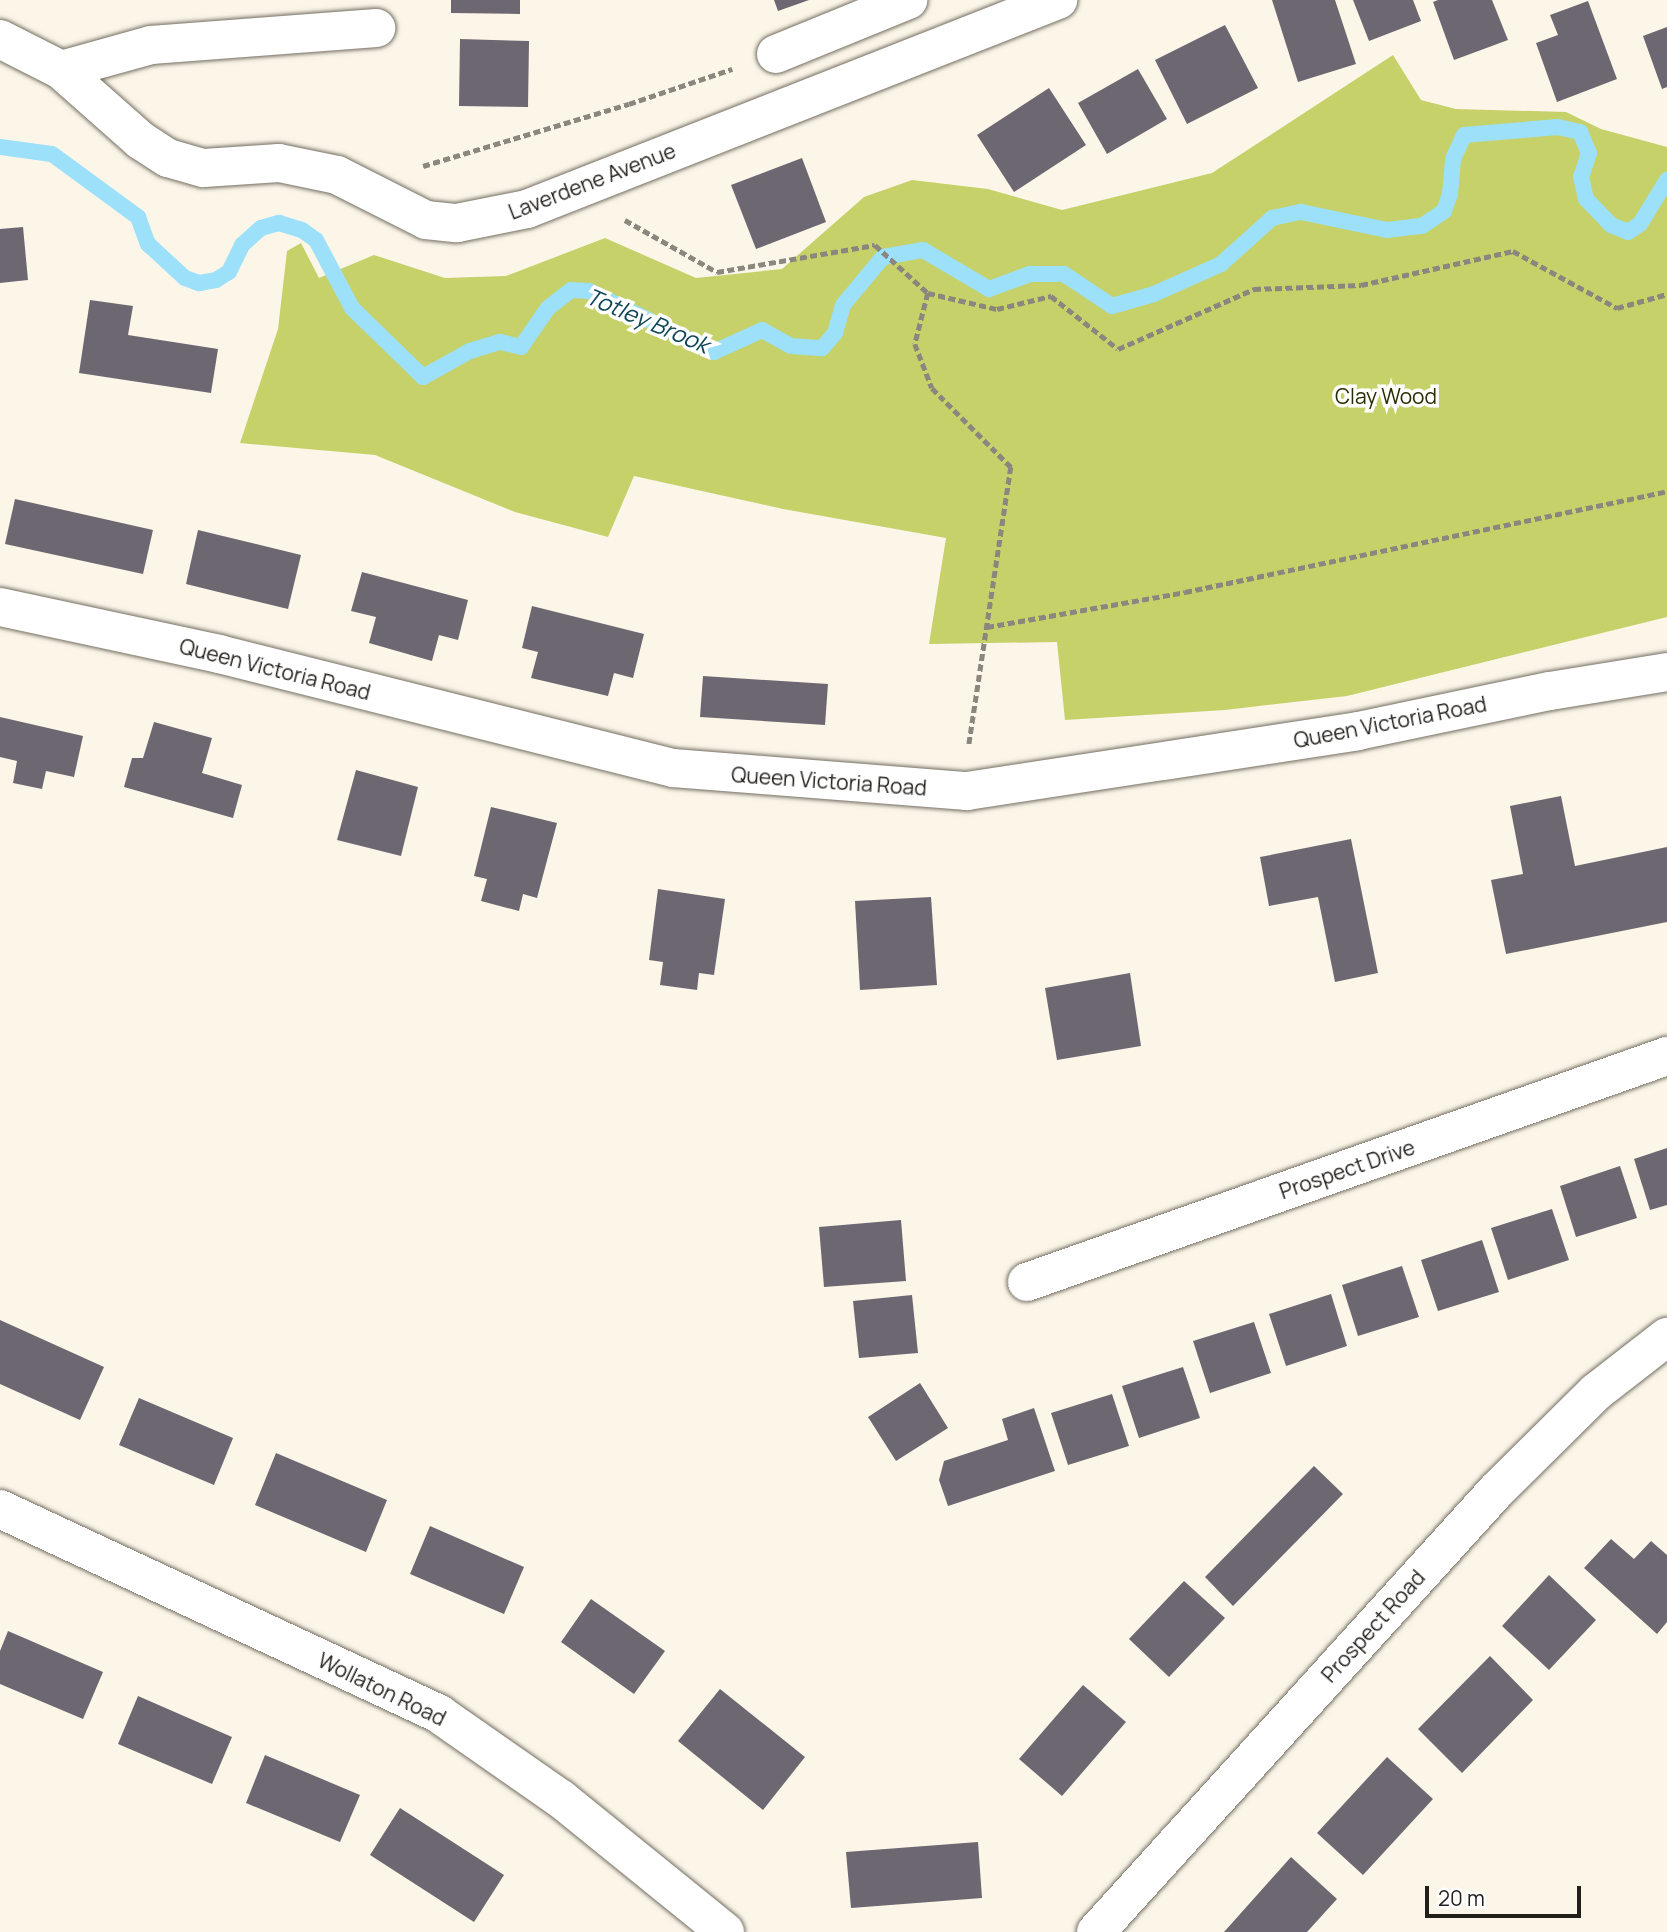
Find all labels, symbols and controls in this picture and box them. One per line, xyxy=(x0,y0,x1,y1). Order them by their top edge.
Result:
street label: Laverdene Avenue xyxy=(505,138,679,224)
water label: Totley Brook xyxy=(582,282,714,358)
park label: Clay Wood xyxy=(1335,383,1437,409)
street label: Queen Victoria Road xyxy=(177,633,373,705)
street label: Queen Victoria Road xyxy=(1291,691,1489,753)
street label: Queen Victoria Road xyxy=(730,762,928,800)
street label: Prospect Drive xyxy=(1276,1134,1418,1204)
street label: Prospect Road xyxy=(1316,1565,1430,1687)
street label: Wollaton Road xyxy=(314,1647,450,1731)
scale bar xyxy=(1429,1872,1585,1916)
text: 20 m xyxy=(1438,1884,1485,1912)

